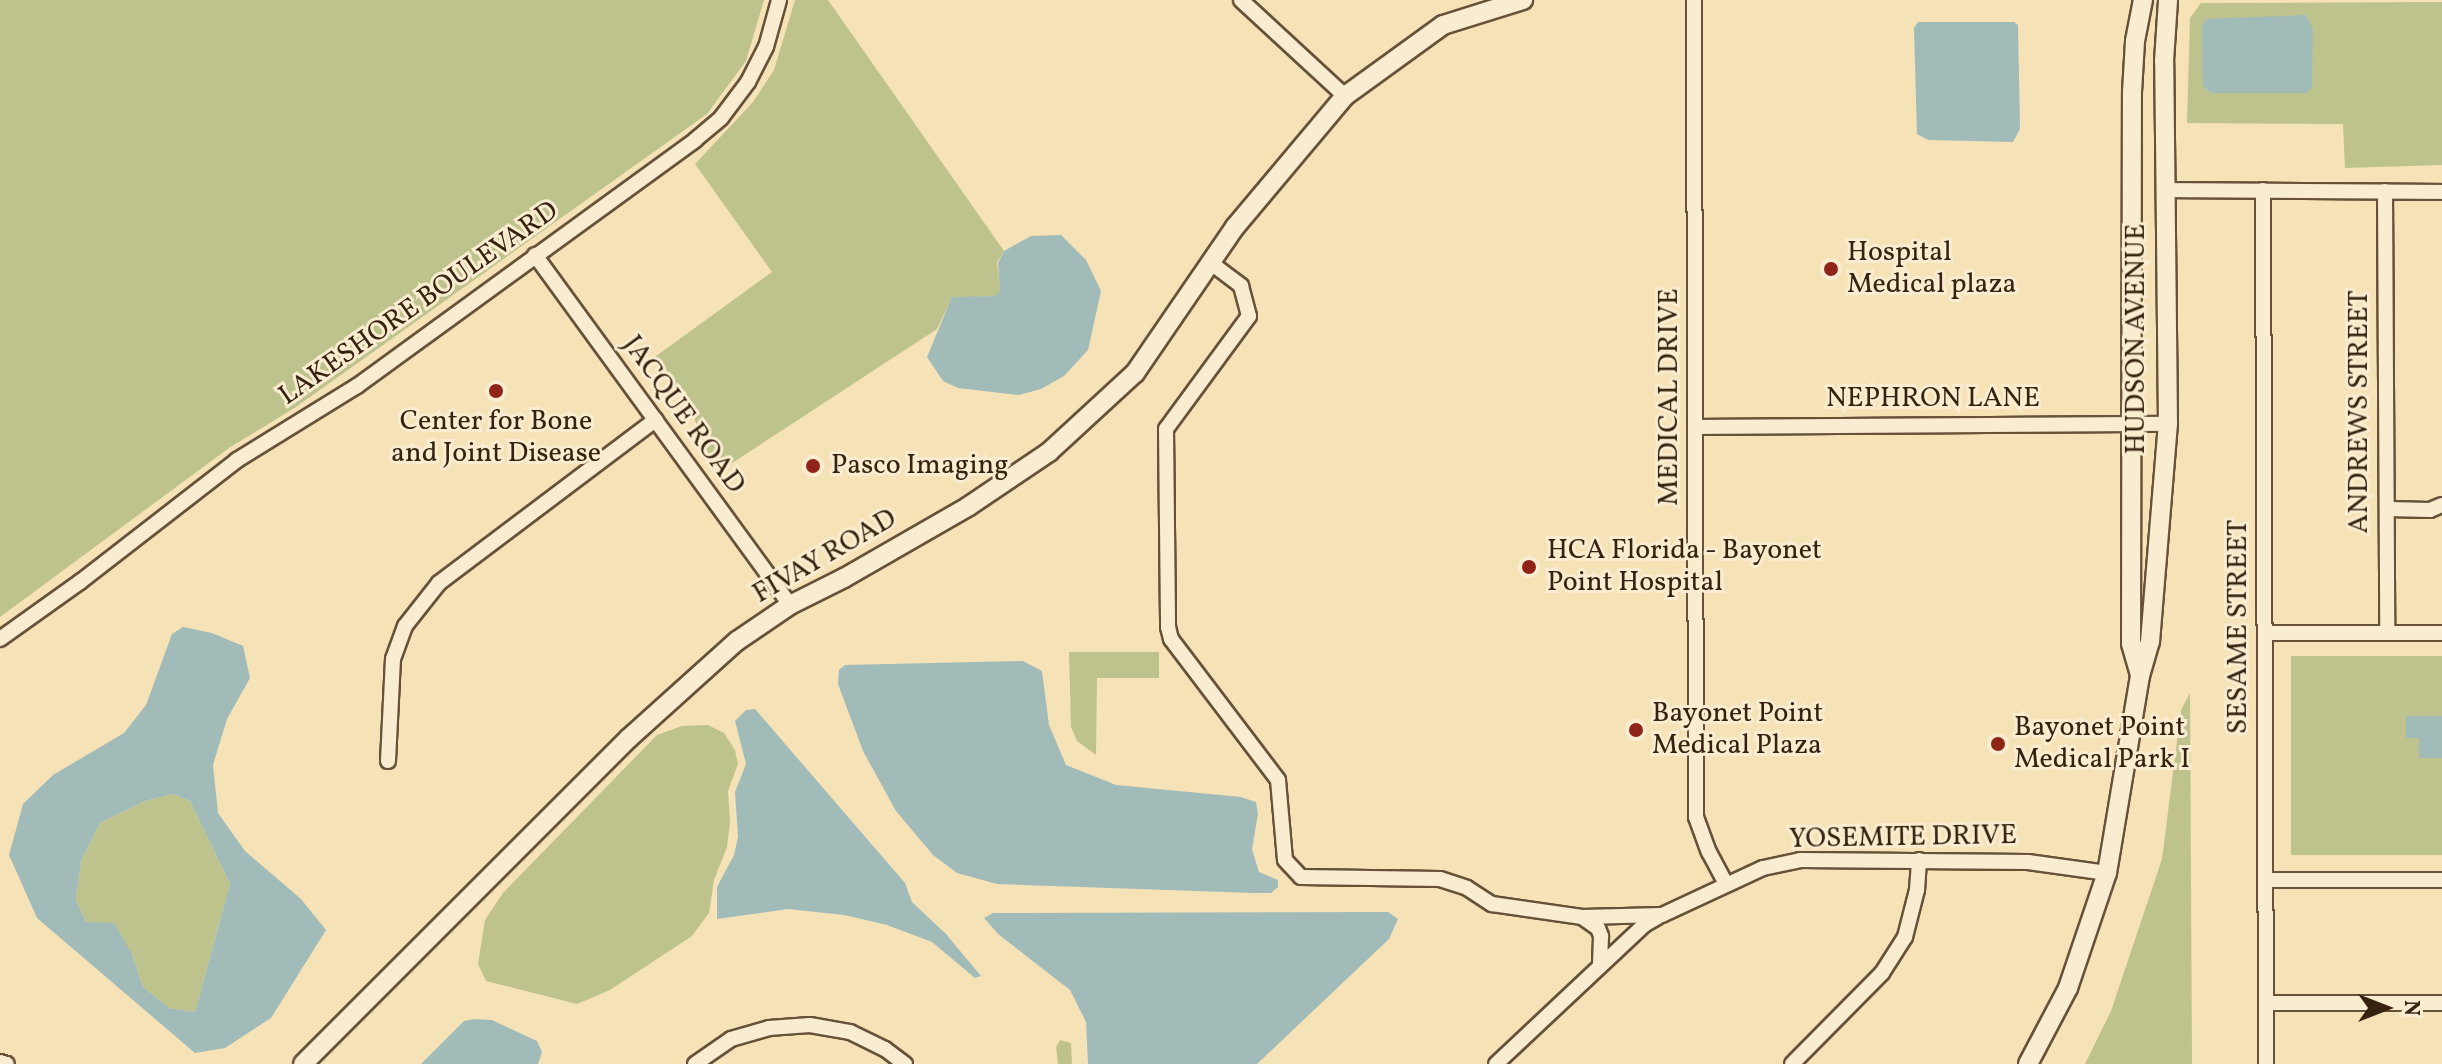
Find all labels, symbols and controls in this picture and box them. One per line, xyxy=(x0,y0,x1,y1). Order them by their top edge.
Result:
street label: LAKESHORE BOULEVARD xyxy=(273,195,565,413)
street label: HUDSON AVENUE xyxy=(2120,224,2154,454)
place label: Hospital Medical plaza xyxy=(1847,236,2016,302)
marker: Hospital Medical plaza xyxy=(1822,260,1840,278)
street label: MEDICAL DRIVE xyxy=(1653,288,1687,506)
street label: ANDREWS STREET xyxy=(2343,290,2377,534)
street label: JACQUE ROAD xyxy=(614,329,752,501)
marker: Center for Bone and Joint Disease xyxy=(485,380,507,402)
street label: NEPHRON LANE xyxy=(1826,382,2040,416)
place label: Center for Bone and Joint Disease xyxy=(391,405,601,471)
place label: Pasco Imaging xyxy=(831,449,1009,483)
marker: Pasco Imaging xyxy=(802,455,824,477)
street label: FIVAY ROAD xyxy=(747,502,903,612)
street label: SESAME STREET xyxy=(2222,520,2256,734)
place label: HCA Florida - Bayonet Point Hospital xyxy=(1547,534,1823,600)
marker: HCA Florida - Bayonet Point Hospital xyxy=(1518,556,1540,578)
place label: Bayonet Point Medical Plaza xyxy=(1652,697,1823,763)
place label: Bayonet Point Medical Park I xyxy=(2014,711,2190,777)
marker: Bayonet Point Medical Plaza xyxy=(1627,721,1645,739)
marker: Bayonet Point Medical Park I xyxy=(1989,735,2007,753)
street label: YOSEMITE DRIVE xyxy=(1789,819,2017,857)
north arrow xyxy=(2346,968,2426,1048)
text: N xyxy=(2395,1000,2426,1016)

